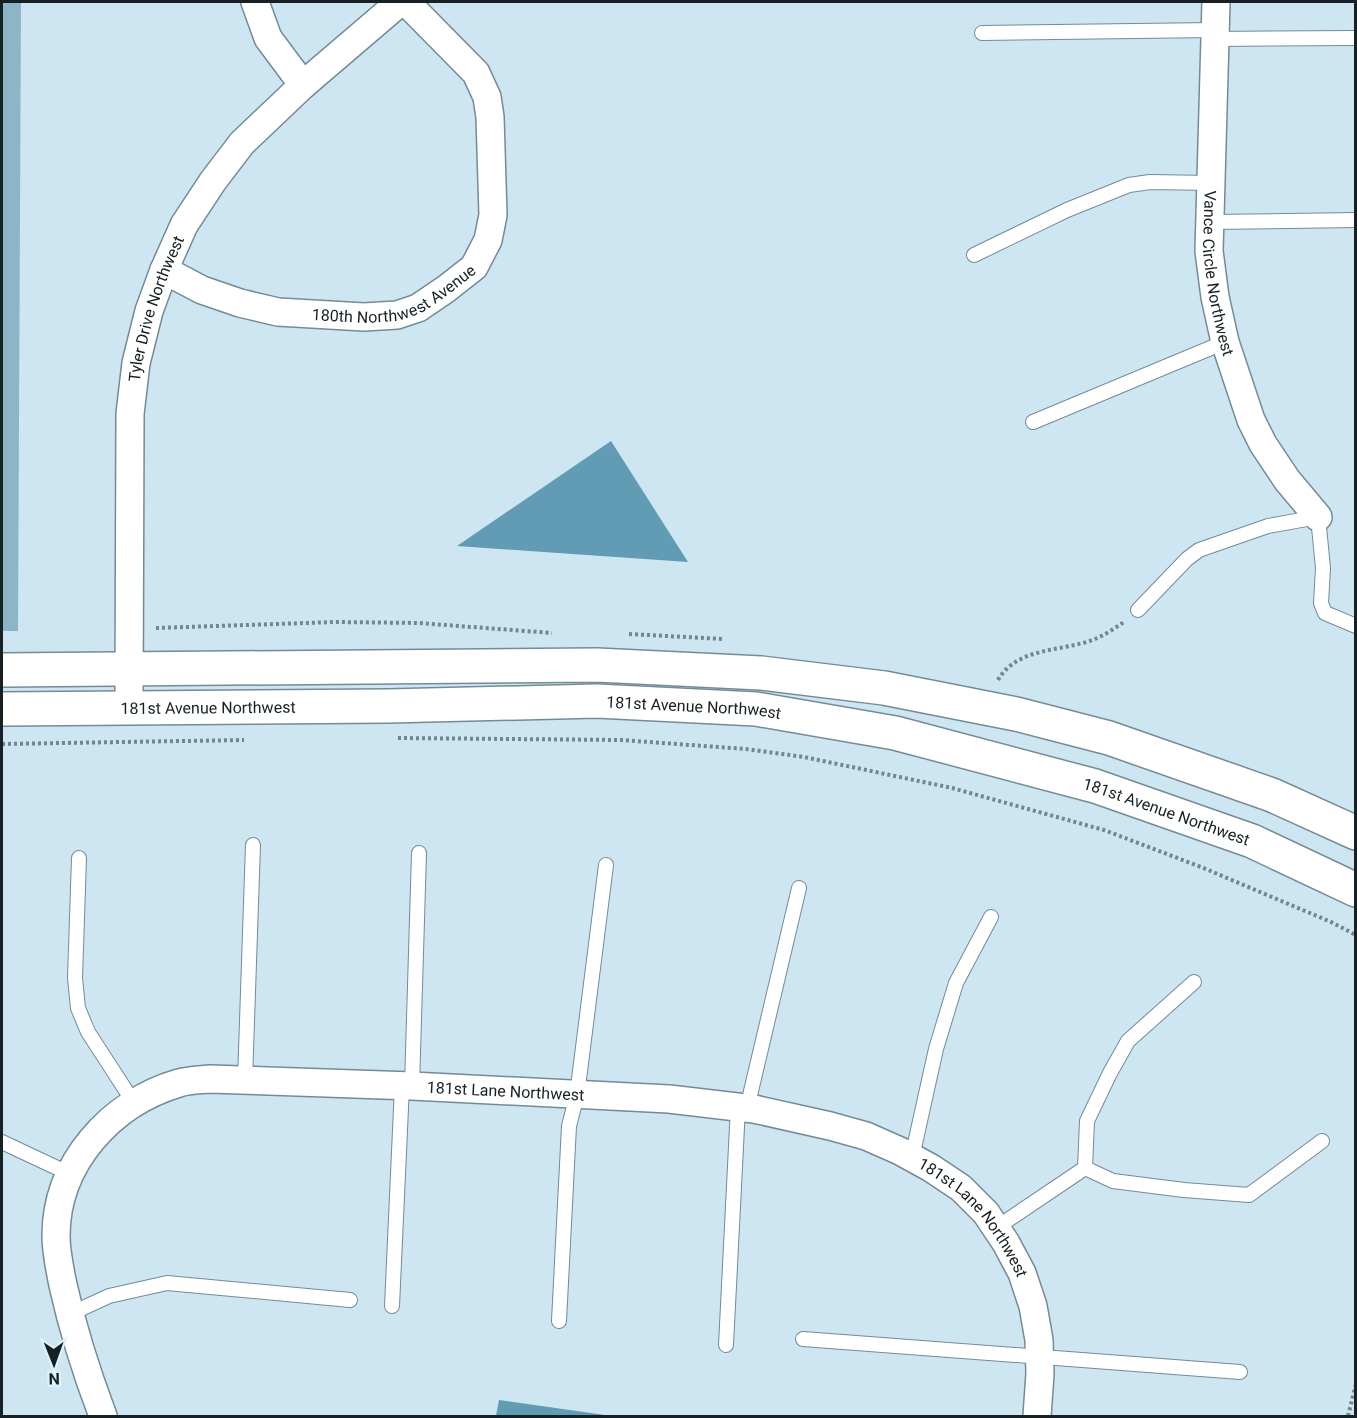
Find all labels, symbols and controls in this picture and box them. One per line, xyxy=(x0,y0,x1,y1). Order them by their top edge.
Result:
street label: Vance Circle Northwest xyxy=(1199,190,1238,358)
street label: Tyler Drive Northwest xyxy=(125,233,188,383)
street label: 180th Northwest Avenue xyxy=(311,261,479,327)
street label: 181st Avenue Northwest xyxy=(606,692,782,723)
street label: 181st Avenue Northwest xyxy=(120,698,296,718)
street label: 181st Avenue Northwest xyxy=(1081,774,1252,849)
street label: 181st Lane Northwest xyxy=(426,1078,585,1105)
street label: 181st Lane Northwest xyxy=(915,1154,1032,1279)
north arrow xyxy=(24,1334,84,1394)
text: N xyxy=(48,1369,60,1388)

